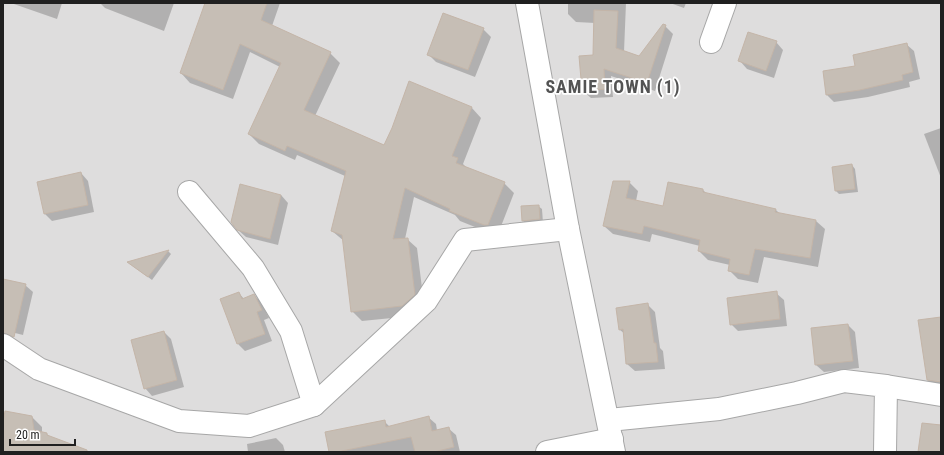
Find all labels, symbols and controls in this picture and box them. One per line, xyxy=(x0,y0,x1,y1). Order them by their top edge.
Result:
district label: SAMIE TOWN (1) xyxy=(545,76,681,98)
scale bar xyxy=(10,421,75,447)
text: 20 m xyxy=(16,428,40,442)

